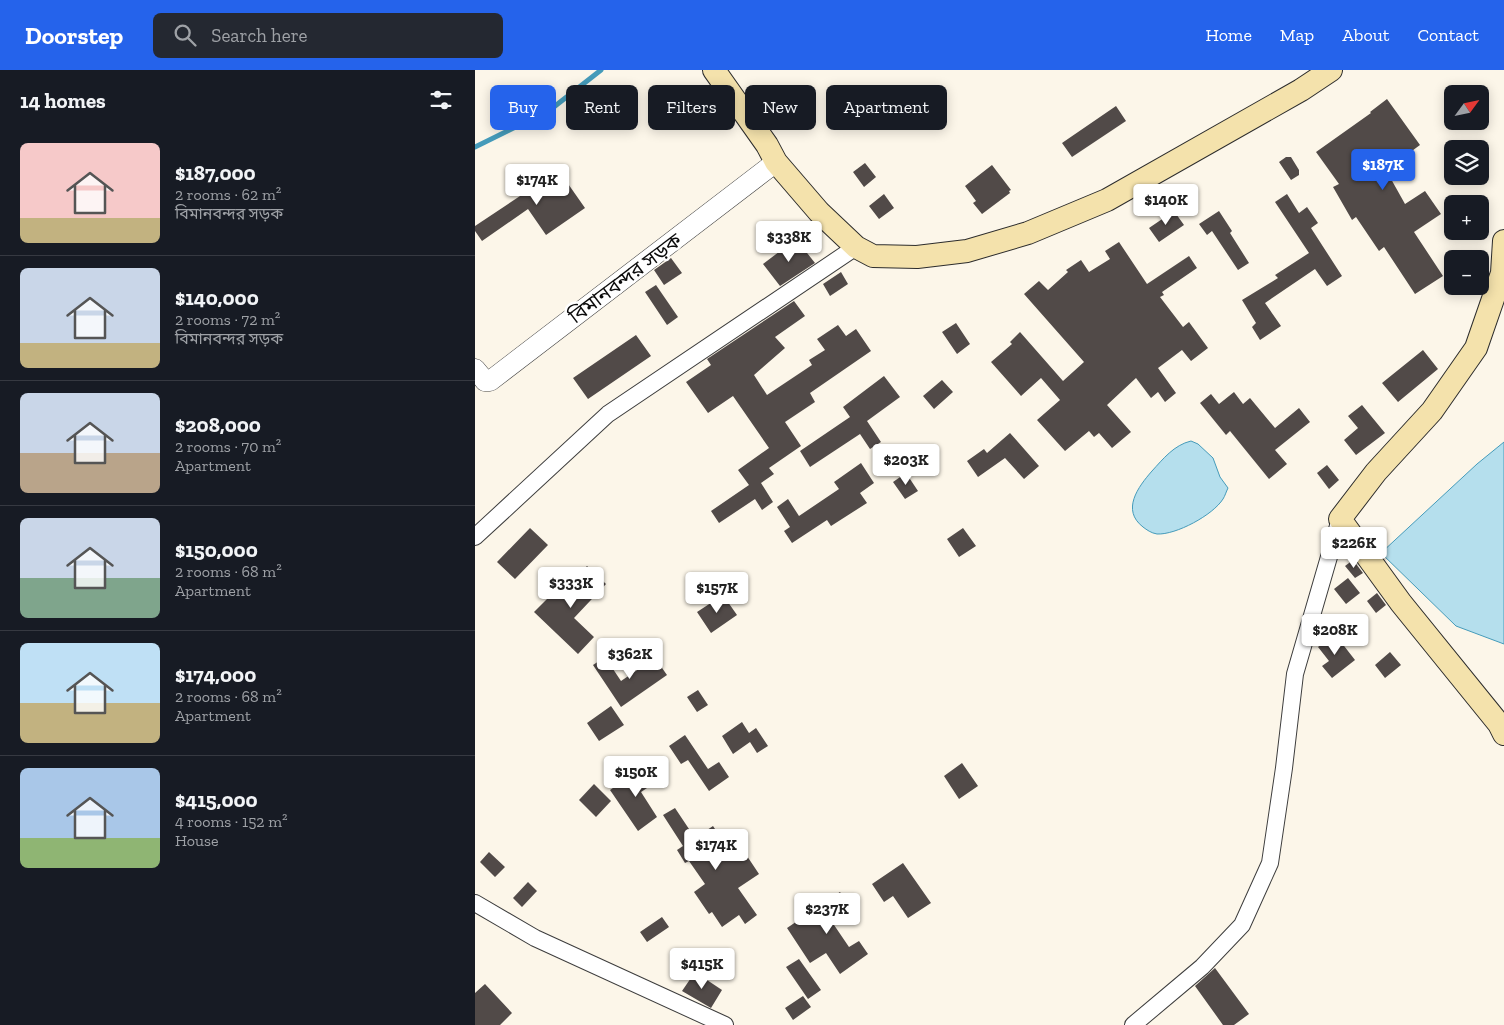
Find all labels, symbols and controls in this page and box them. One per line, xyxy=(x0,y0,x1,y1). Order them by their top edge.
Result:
search box xyxy=(153,13,503,58)
text: Doorstep xyxy=(25,21,123,50)
icon: search xyxy=(171,21,199,49)
text: Search here xyxy=(211,24,308,47)
text: Home xyxy=(1205,24,1252,46)
text: Map xyxy=(1280,24,1314,46)
text: About xyxy=(1342,24,1389,46)
text: Contact xyxy=(1417,24,1479,46)
chip: Buy xyxy=(490,85,556,130)
chip: Rent xyxy=(566,85,638,130)
chip: Filters xyxy=(648,85,735,130)
chip: New xyxy=(745,85,816,130)
chip: Apartment xyxy=(826,85,947,130)
north arrow xyxy=(1444,85,1489,130)
map controls xyxy=(1444,85,1489,295)
icon: filters xyxy=(427,86,455,114)
text: 14 homes xyxy=(20,88,106,113)
button: layers xyxy=(1444,140,1489,185)
pin: $187K xyxy=(1348,148,1418,191)
text: $187K xyxy=(1362,155,1404,174)
text: $187,000 xyxy=(175,160,256,185)
icon: home xyxy=(60,163,120,223)
pin: $174K xyxy=(502,164,572,206)
text: $174K xyxy=(516,170,558,189)
pin: $140K xyxy=(1131,184,1201,226)
text: 2 rooms · 62 m² xyxy=(175,185,281,204)
text: $140K xyxy=(1144,190,1188,209)
button: + xyxy=(1444,195,1489,240)
text: বিমানবন্দর সড়ক xyxy=(175,204,283,223)
pin: $338K xyxy=(754,220,824,263)
street label: বিমানবন্দর সড়ক xyxy=(563,227,687,329)
text: $338K xyxy=(767,227,811,246)
button: − xyxy=(1444,250,1489,295)
text: $140,000 xyxy=(175,285,259,310)
icon: home xyxy=(60,288,120,348)
text: 2 rooms · 72 m² xyxy=(175,310,280,329)
text: বিমানবন্দর সড়ক xyxy=(175,329,283,348)
text: $208,000 xyxy=(175,412,261,437)
icon: home xyxy=(60,413,120,473)
text: 2 rooms · 70 m² xyxy=(175,437,281,456)
pin: $203K xyxy=(871,444,941,486)
text: $203K xyxy=(884,450,928,469)
text: Apartment xyxy=(175,456,251,475)
pin: $226K xyxy=(1319,526,1389,569)
text: $226K xyxy=(1332,533,1376,552)
text: $150,000 xyxy=(175,537,258,562)
icon: home xyxy=(60,538,120,598)
text: 2 rooms · 68 m² xyxy=(175,562,282,581)
pin: $333K xyxy=(536,566,606,609)
pin: $157K xyxy=(682,572,752,614)
text: $333K xyxy=(549,573,593,592)
text: $157K xyxy=(696,578,738,597)
text: Apartment xyxy=(175,581,251,600)
pin: $208K xyxy=(1300,614,1370,656)
text: $208K xyxy=(1312,620,1358,639)
pin: $362K xyxy=(595,638,665,680)
text: $362K xyxy=(608,644,652,663)
text: $174,000 xyxy=(175,662,256,687)
icon: home xyxy=(60,663,120,723)
text: 2 rooms · 68 m² xyxy=(175,687,282,706)
text: Apartment xyxy=(175,706,251,725)
pin: $150K xyxy=(601,756,671,798)
text: $150K xyxy=(615,762,657,781)
text: $415,000 xyxy=(175,787,258,812)
icon: home xyxy=(60,788,120,848)
text: 4 rooms · 152 m² xyxy=(175,812,288,831)
pin: $174K xyxy=(681,828,751,871)
text: House xyxy=(175,831,218,850)
text: $174K xyxy=(695,835,737,854)
pin: $237K xyxy=(792,892,862,935)
text: $237K xyxy=(805,899,849,918)
pin: $415K xyxy=(667,948,737,990)
text: $415K xyxy=(681,954,723,973)

